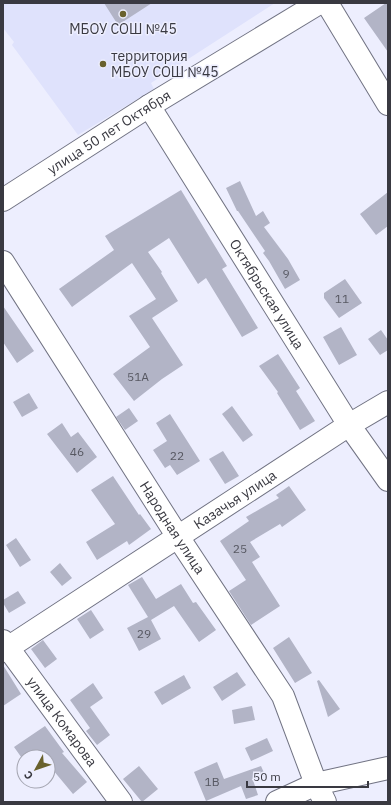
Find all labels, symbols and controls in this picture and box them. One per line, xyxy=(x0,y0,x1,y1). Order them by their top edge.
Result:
marker: МБОУ СОШ №45 xyxy=(118,9,128,19)
place label: МБОУ СОШ №45 xyxy=(69,20,177,38)
place label: территория МБОУ СОШ №45 xyxy=(111,47,219,81)
marker: территория МБОУ СОШ №45 xyxy=(98,59,108,69)
street label: улица 50 лет Октября xyxy=(44,86,174,178)
street label: Октябрьская улица xyxy=(226,236,308,353)
house number: 9 xyxy=(282,266,290,281)
house number: 11 xyxy=(335,291,349,306)
house number: 51А xyxy=(127,369,149,384)
house number: 46 xyxy=(70,444,84,459)
house number: 22 xyxy=(170,448,184,463)
street label: Казачья улица xyxy=(190,466,280,533)
street label: Народная улица xyxy=(136,478,209,578)
house number: 25 xyxy=(233,541,247,556)
house number: 29 xyxy=(137,626,151,641)
street label: улица Комарова xyxy=(23,673,101,771)
north arrow xyxy=(16,749,56,789)
scale bar xyxy=(247,763,368,789)
text: С xyxy=(21,768,36,783)
text: 50 m xyxy=(253,769,281,784)
house number: 1В xyxy=(204,774,220,789)

